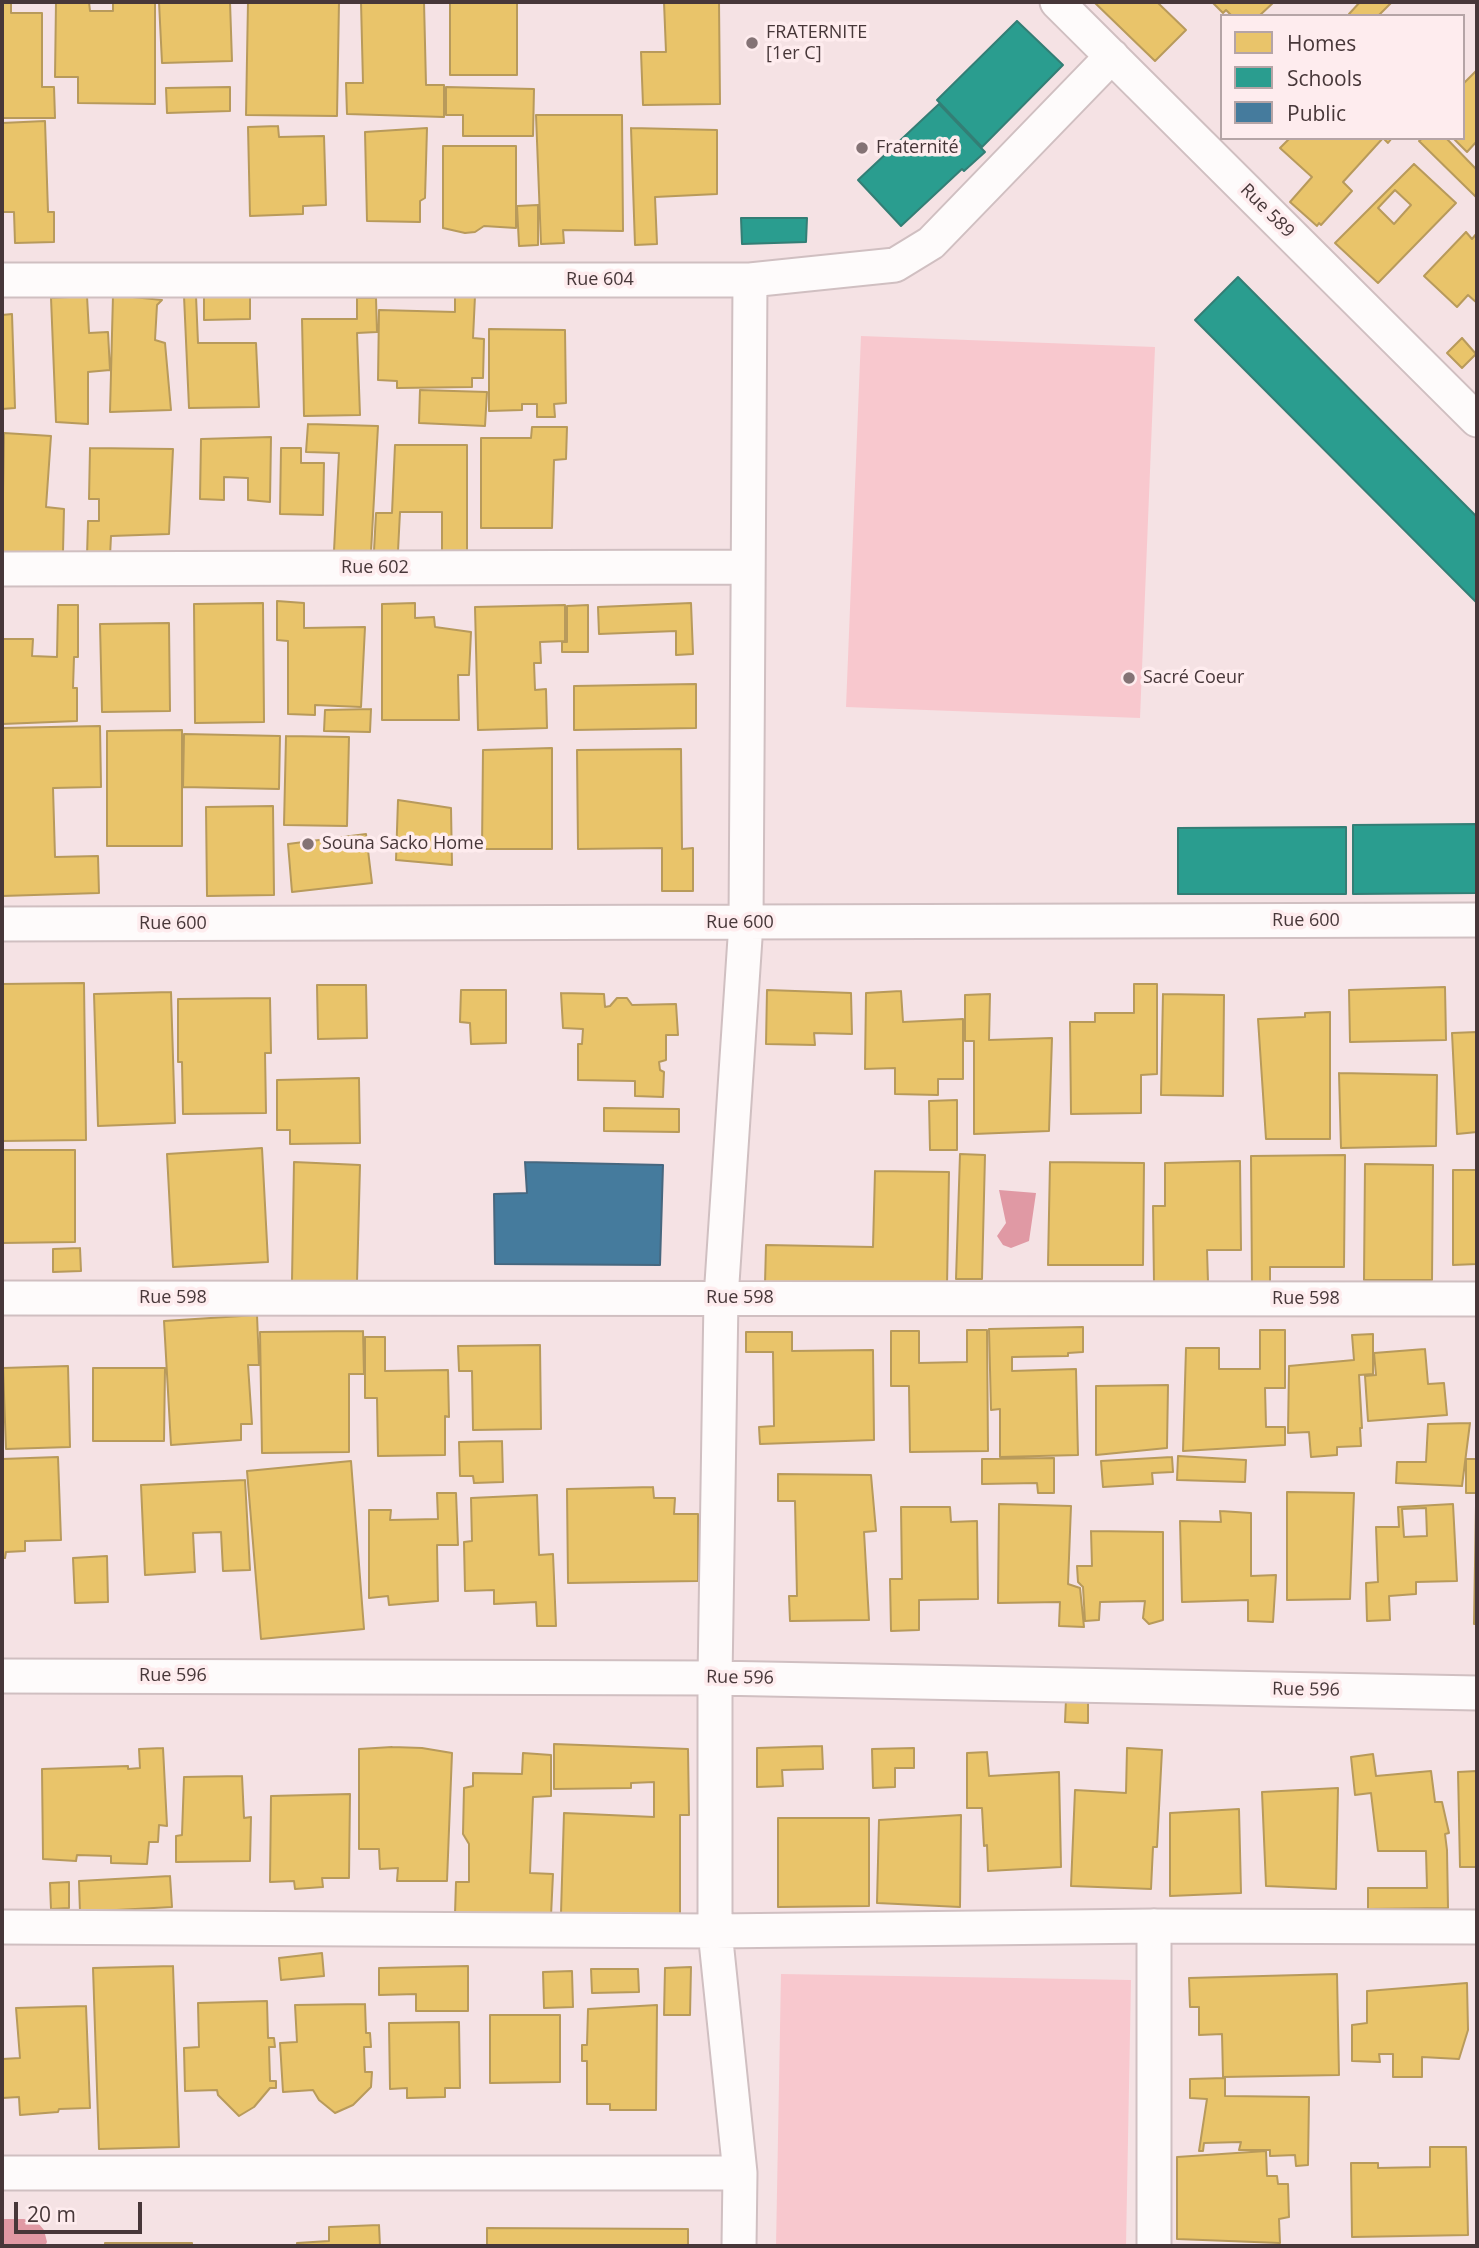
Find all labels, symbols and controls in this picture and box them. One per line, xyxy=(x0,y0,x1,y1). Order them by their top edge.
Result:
legend xyxy=(1220,14,1465,140)
place label: FRATERNITE [1er C] xyxy=(766,22,867,64)
text: Homes xyxy=(1287,29,1356,57)
marker: FRATERNITE [1er C] xyxy=(744,35,760,51)
text: Schools xyxy=(1287,64,1362,92)
text: Public xyxy=(1287,99,1346,127)
place label: Fraternité xyxy=(876,137,959,159)
marker: Fraternité xyxy=(854,140,870,156)
street label: Rue 589 xyxy=(1235,179,1299,243)
street label: Rue 604 xyxy=(566,269,634,291)
street label: Rue 602 xyxy=(341,557,409,579)
place label: Sacré Coeur xyxy=(1143,667,1244,689)
marker: Sacré Coeur xyxy=(1121,670,1137,686)
place label: Souna Sacko Home xyxy=(322,833,484,855)
marker: Souna Sacko Home xyxy=(300,836,316,852)
street label: Rue 600 xyxy=(1272,910,1340,932)
street label: Rue 600 xyxy=(706,912,774,934)
street label: Rue 600 xyxy=(139,913,207,935)
street label: Rue 598 xyxy=(139,1287,207,1309)
street label: Rue 598 xyxy=(706,1287,774,1309)
street label: Rue 598 xyxy=(1272,1288,1340,1310)
street label: Rue 596 xyxy=(139,1665,207,1687)
street label: Rue 596 xyxy=(706,1667,774,1689)
street label: Rue 596 xyxy=(1272,1679,1340,1701)
scale bar xyxy=(18,2188,145,2232)
text: 20 m xyxy=(27,2200,76,2228)

